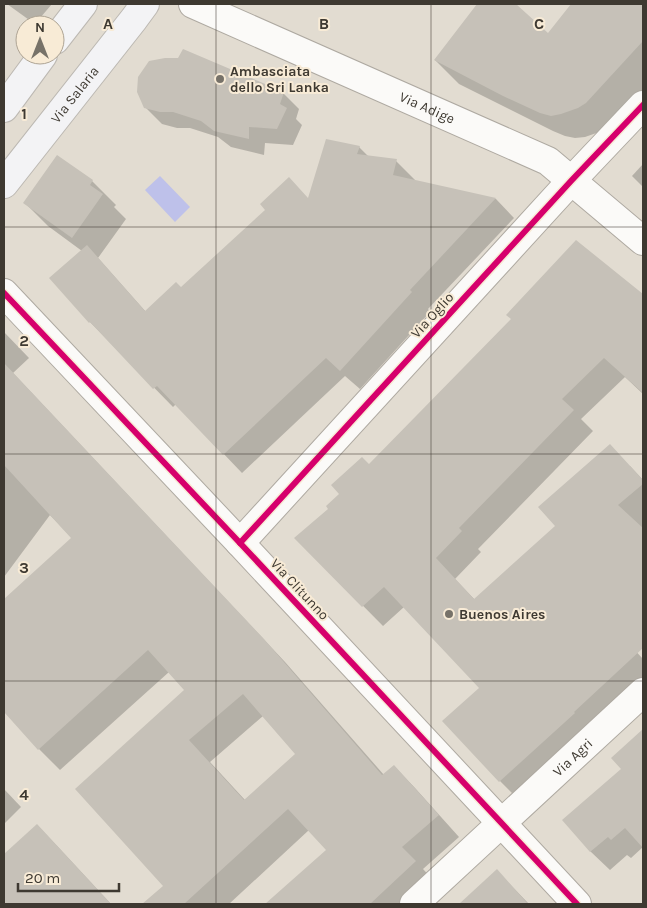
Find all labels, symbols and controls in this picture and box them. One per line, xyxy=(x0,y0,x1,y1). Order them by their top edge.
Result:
text: A xyxy=(103,14,113,33)
text: B xyxy=(319,14,329,33)
text: C xyxy=(534,14,544,33)
north arrow xyxy=(15,15,65,65)
text: N xyxy=(35,19,45,36)
street label: Via Salaria xyxy=(47,63,103,127)
place label: Ambasciata dello Sri Lanka xyxy=(230,63,329,96)
marker: Ambasciata dello Sri Lanka xyxy=(214,73,226,85)
street label: Via Adige xyxy=(397,88,457,128)
text: 1 xyxy=(21,104,27,123)
street label: Via Oglio xyxy=(407,289,457,342)
text: 2 xyxy=(19,331,29,350)
street label: Via Clitunno xyxy=(267,555,332,624)
text: 3 xyxy=(19,558,29,577)
place label: Buenos Aires xyxy=(459,606,546,623)
marker: Buenos Aires xyxy=(443,608,455,620)
street label: Via Agri xyxy=(549,735,596,780)
text: 4 xyxy=(19,785,29,804)
scale bar xyxy=(18,860,119,892)
text: 20 m xyxy=(25,869,60,887)

